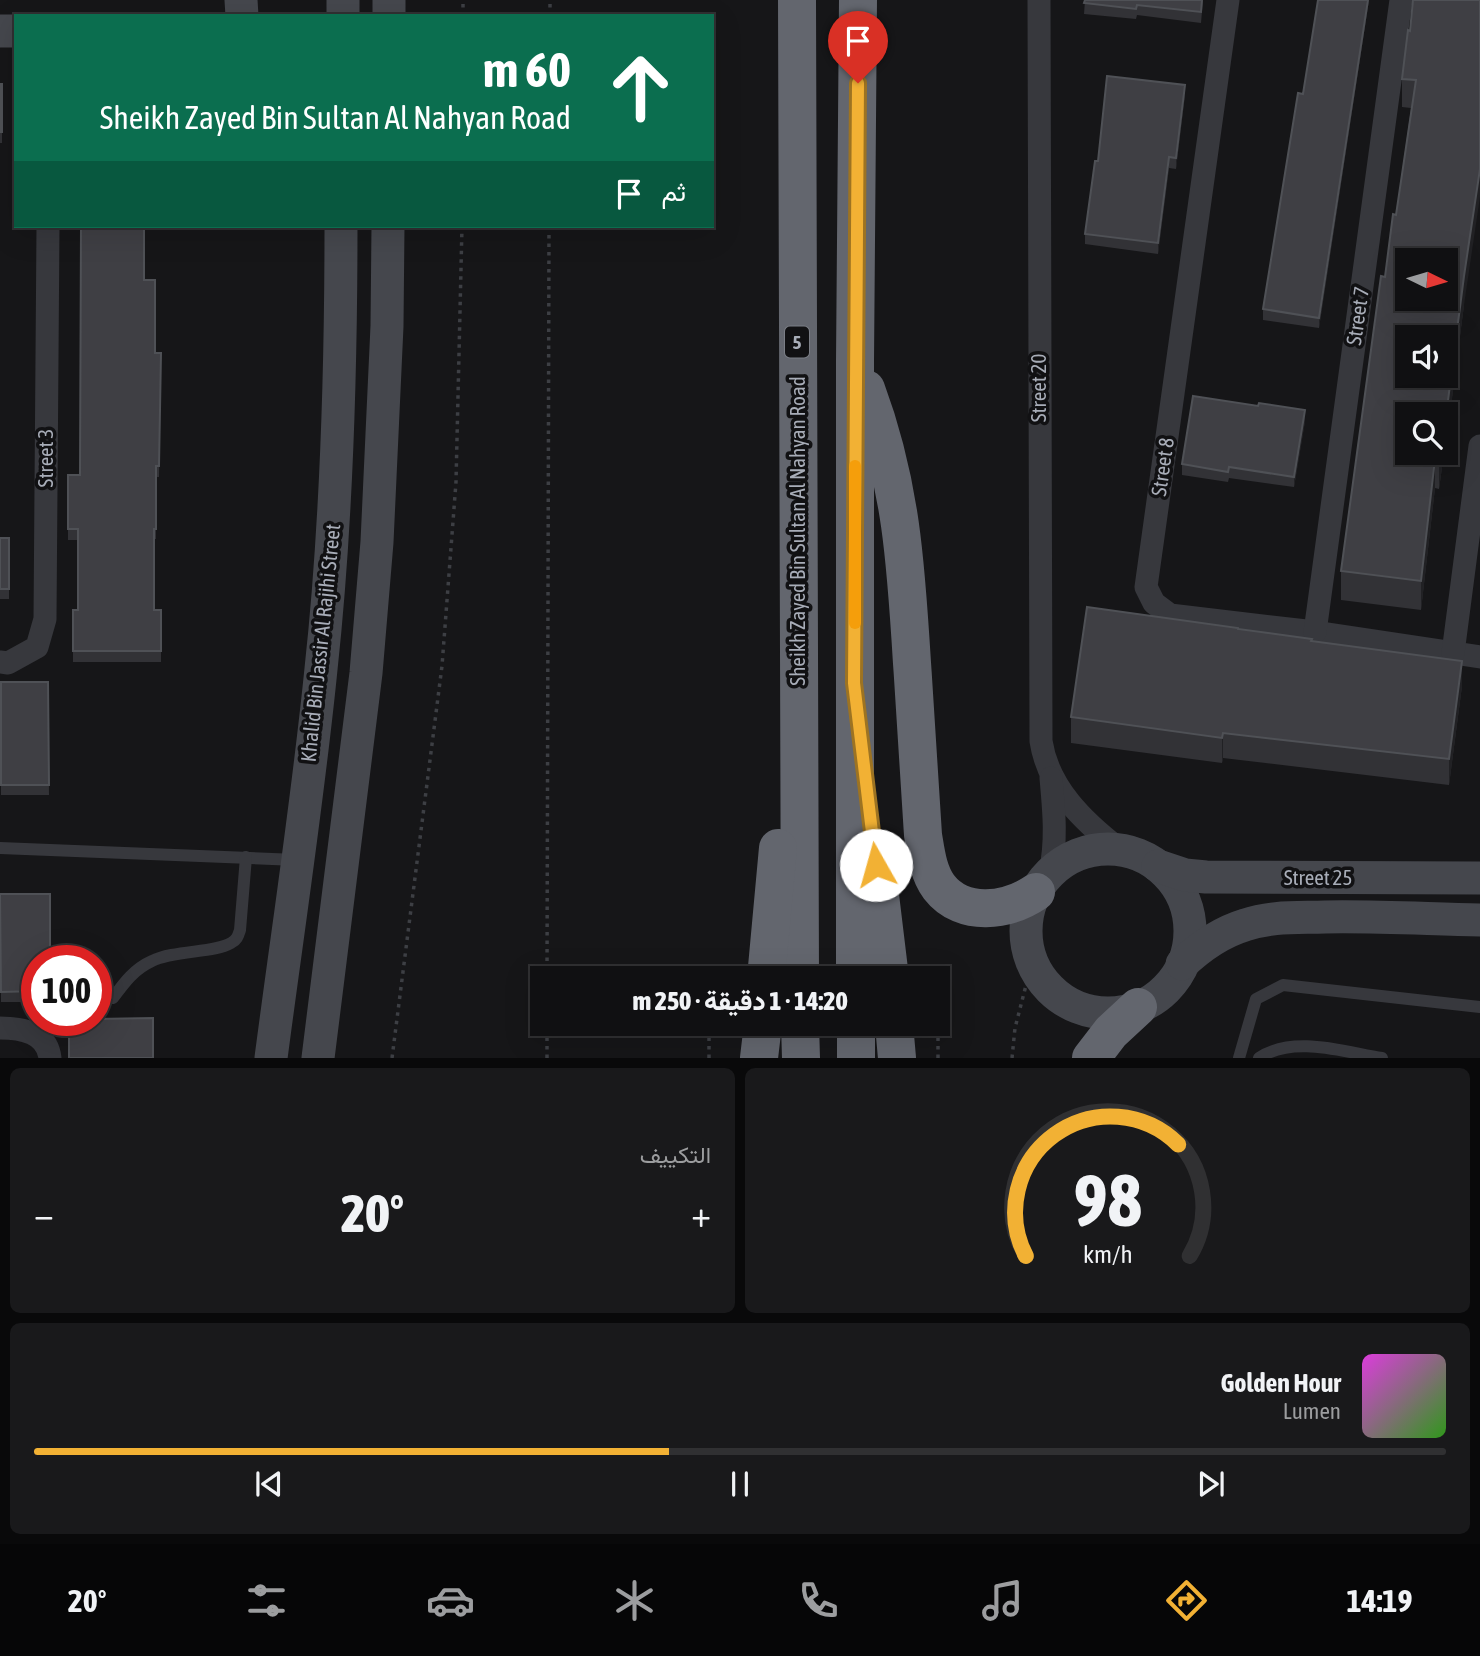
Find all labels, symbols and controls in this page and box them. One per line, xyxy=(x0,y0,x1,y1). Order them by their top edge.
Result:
pin xyxy=(828,11,888,83)
icon: arrive xyxy=(839,22,877,60)
text: 60 m xyxy=(483,41,571,97)
icon: ahead xyxy=(595,42,686,133)
text: Sheikh Zayed Bin Sultan Al Nahyan Road xyxy=(100,99,571,136)
icon: arrive xyxy=(610,175,648,213)
text: ثم xyxy=(662,177,686,207)
north arrow xyxy=(1395,248,1458,312)
map controls xyxy=(1395,248,1458,465)
street label: Street 7 xyxy=(1341,285,1373,347)
button: sound xyxy=(1395,325,1458,388)
road number: 5 xyxy=(785,326,809,358)
street label: Street 20 xyxy=(1026,354,1050,422)
street label: Sheikh Zayed Bin Sultan Al Nahyan Road xyxy=(785,376,809,686)
button: search xyxy=(1395,402,1458,465)
street label: Street 3 xyxy=(33,429,57,487)
street label: Street 8 xyxy=(1146,436,1178,498)
street label: Khalid Bin Jassir Al Rajihi Street xyxy=(296,523,344,763)
position arrow xyxy=(839,828,913,902)
street label: Street 25 xyxy=(1284,865,1352,889)
speed limit sign: 100 xyxy=(21,945,112,1036)
text: 14:20 · 1 دقيقة · 250 m xyxy=(632,986,848,1016)
text: التكييف xyxy=(640,1142,711,1168)
text: 98 xyxy=(1073,1159,1142,1242)
text: 20° xyxy=(341,1183,404,1243)
text: − xyxy=(34,1192,54,1235)
text: + xyxy=(691,1192,711,1235)
text: km/h xyxy=(1083,1240,1132,1268)
text: Golden Hour xyxy=(1221,1368,1341,1398)
text: Lumen xyxy=(1283,1398,1341,1424)
icon: previous xyxy=(250,1465,288,1503)
icon: pause xyxy=(721,1465,759,1503)
icon: next xyxy=(1192,1465,1230,1503)
icon: filters xyxy=(242,1576,291,1625)
icon: car xyxy=(426,1576,475,1625)
icon: climate xyxy=(610,1576,659,1625)
icon: phone xyxy=(794,1576,843,1625)
icon: music xyxy=(978,1576,1027,1625)
icon: directions xyxy=(1162,1576,1211,1625)
text: 20° xyxy=(68,1582,107,1619)
text: 14:19 xyxy=(1347,1582,1412,1619)

